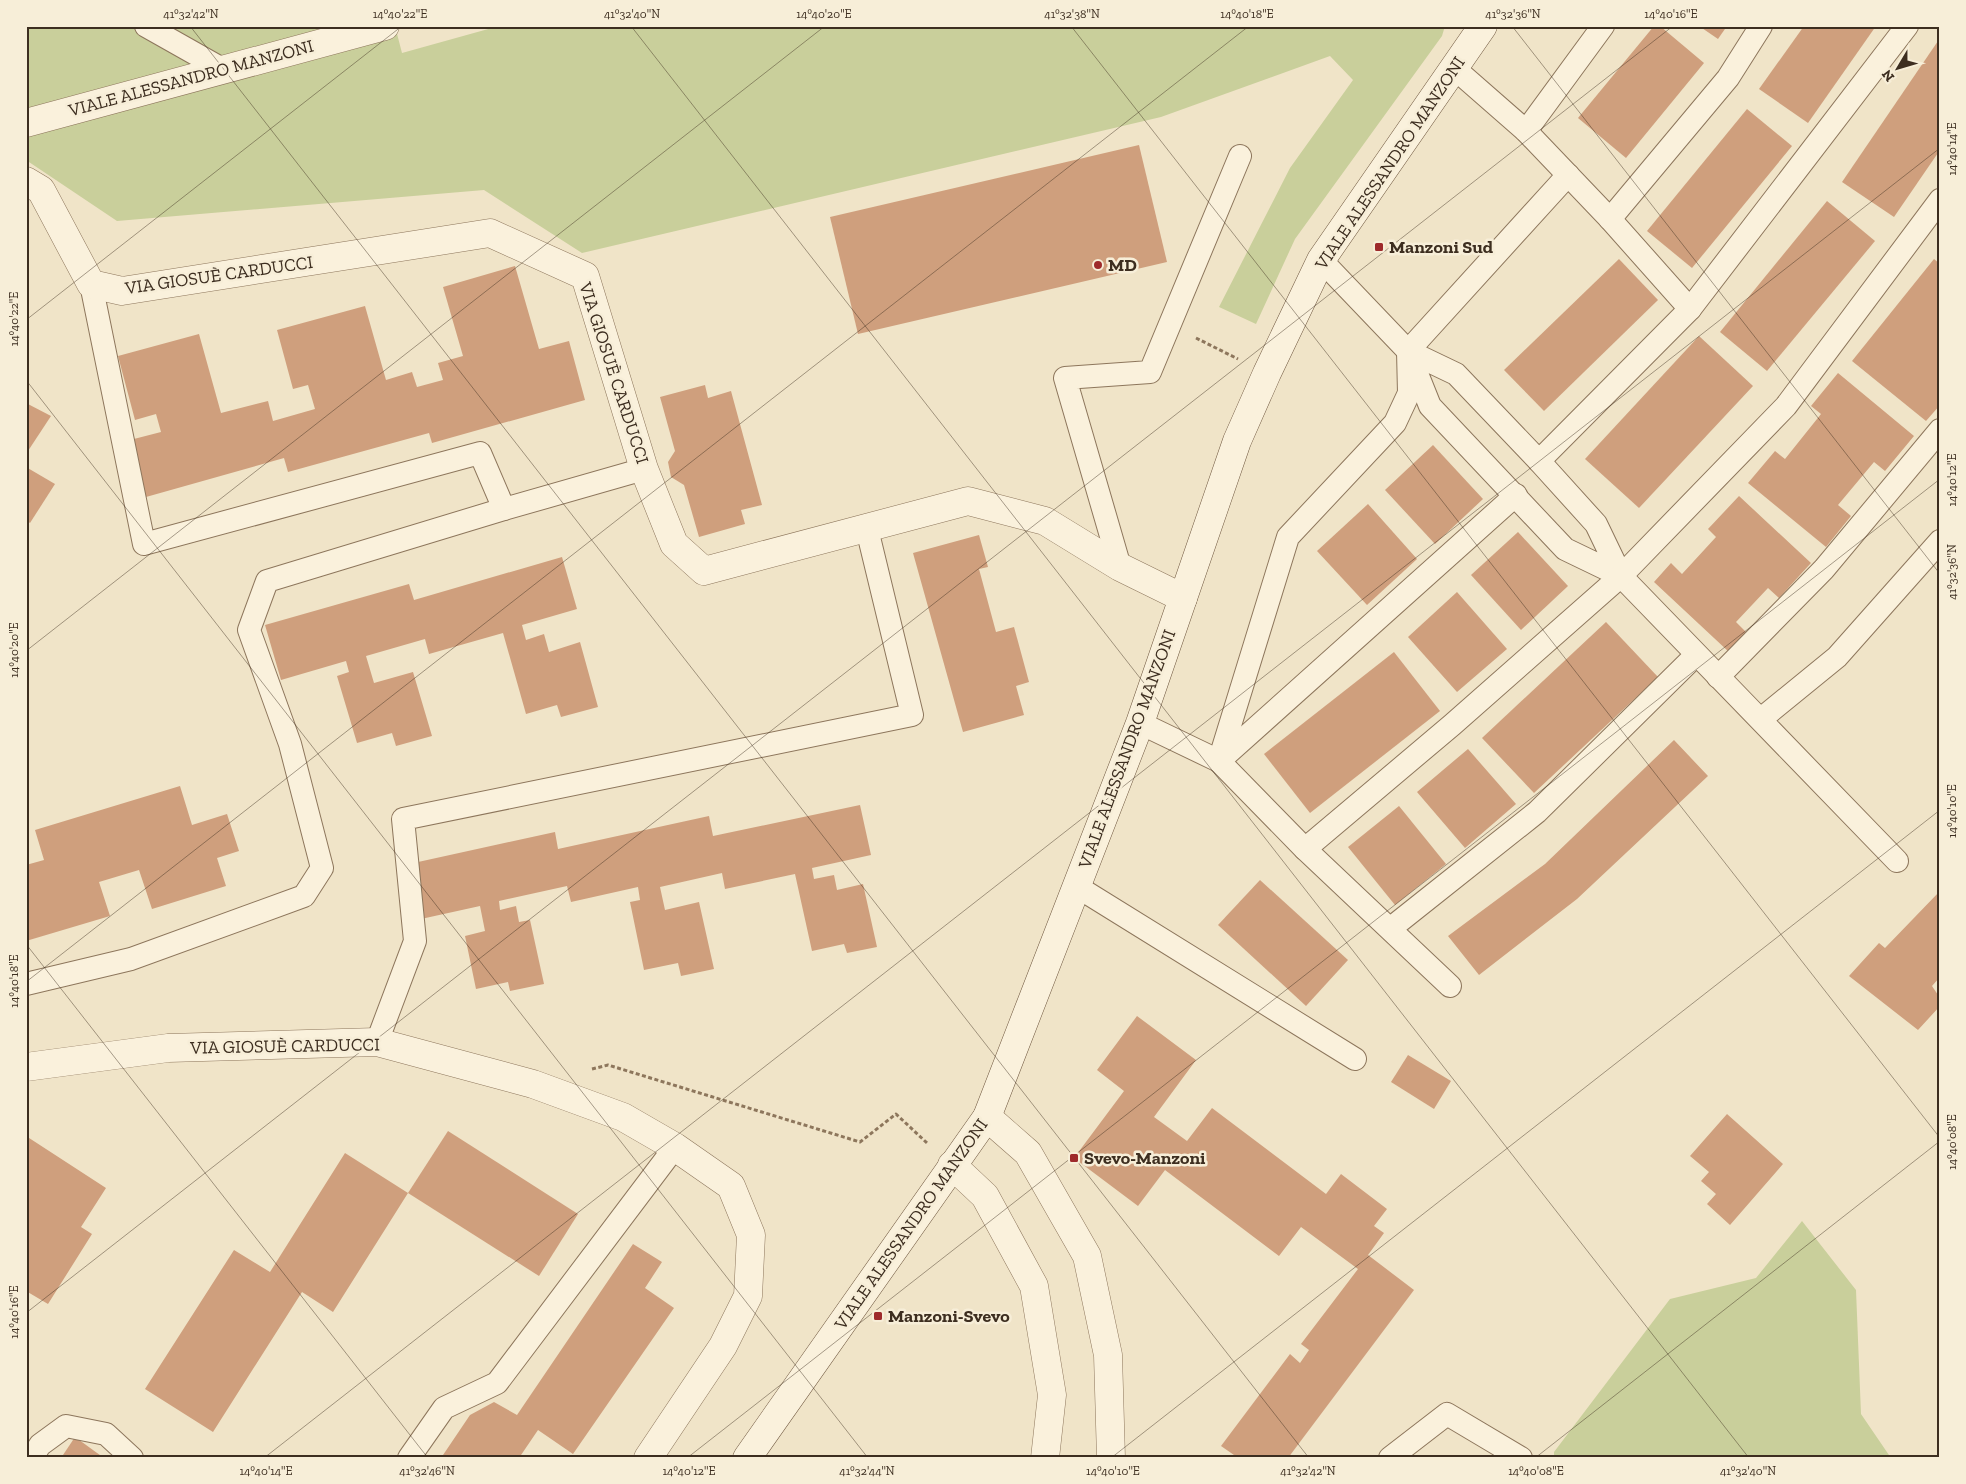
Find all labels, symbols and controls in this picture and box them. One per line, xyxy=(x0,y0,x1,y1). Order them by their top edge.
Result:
text: 41°32'42"N xyxy=(163,7,219,21)
text: 14°40'22"E xyxy=(373,7,427,21)
text: 41°32'40"N xyxy=(604,7,660,21)
text: 14°40'20"E xyxy=(796,7,852,21)
text: 41°32'38"N xyxy=(1044,7,1100,21)
text: 14°40'18"E xyxy=(1220,7,1274,21)
text: 41°32'36"N xyxy=(1485,7,1541,21)
text: 14°40'16"E xyxy=(1644,7,1698,21)
street label: VIALE ALESSANDRO MANZONI xyxy=(65,35,316,122)
north arrow xyxy=(1874,42,1924,92)
street label: VIALE ALESSANDRO MANZONI xyxy=(1310,52,1470,275)
text: N xyxy=(1878,66,1898,85)
text: 14°40'14"E xyxy=(1945,122,1959,176)
place label: Manzoni Sud xyxy=(1389,236,1494,258)
marker: Manzoni Sud xyxy=(1373,241,1385,253)
street label: VIA GIOSUÈ CARDUCCI xyxy=(123,251,315,299)
place label: MD xyxy=(1108,254,1137,276)
marker: MD xyxy=(1092,259,1104,271)
street label: VIA GIOSUÈ CARDUCCI xyxy=(574,278,654,467)
text: 14°40'22"E xyxy=(7,292,21,346)
text: 14°40'12"E xyxy=(1945,453,1959,507)
text: 41°32'36"N xyxy=(1945,544,1959,600)
text: 14°40'20"E xyxy=(7,622,21,678)
street label: VIALE ALESSANDRO MANZONI xyxy=(1073,626,1181,872)
text: 14°40'10"E xyxy=(1945,784,1959,838)
text: 14°40'18"E xyxy=(7,954,21,1008)
street label: VIA GIOSUÈ CARDUCCI xyxy=(189,1033,380,1059)
street label: VIALE ALESSANDRO MANZONI xyxy=(829,1114,993,1335)
text: 14°40'08"E xyxy=(1945,1114,1959,1170)
place label: Svevo-Manzoni xyxy=(1084,1147,1206,1169)
marker: Svevo-Manzoni xyxy=(1068,1152,1080,1164)
text: 14°40'16"E xyxy=(7,1285,21,1339)
place label: Manzoni-Svevo xyxy=(888,1305,1010,1327)
marker: Manzoni-Svevo xyxy=(872,1310,884,1322)
text: 14°40'14"E xyxy=(239,1464,293,1478)
text: 41°32'46"N xyxy=(399,1464,455,1478)
text: 14°40'12"E xyxy=(662,1464,716,1478)
text: 41°32'44"N xyxy=(839,1464,895,1478)
text: 14°40'10"E xyxy=(1086,1464,1140,1478)
text: 41°32'42"N xyxy=(1280,1464,1336,1478)
text: 14°40'08"E xyxy=(1508,1464,1564,1478)
text: 41°32'40"N xyxy=(1720,1464,1776,1478)

